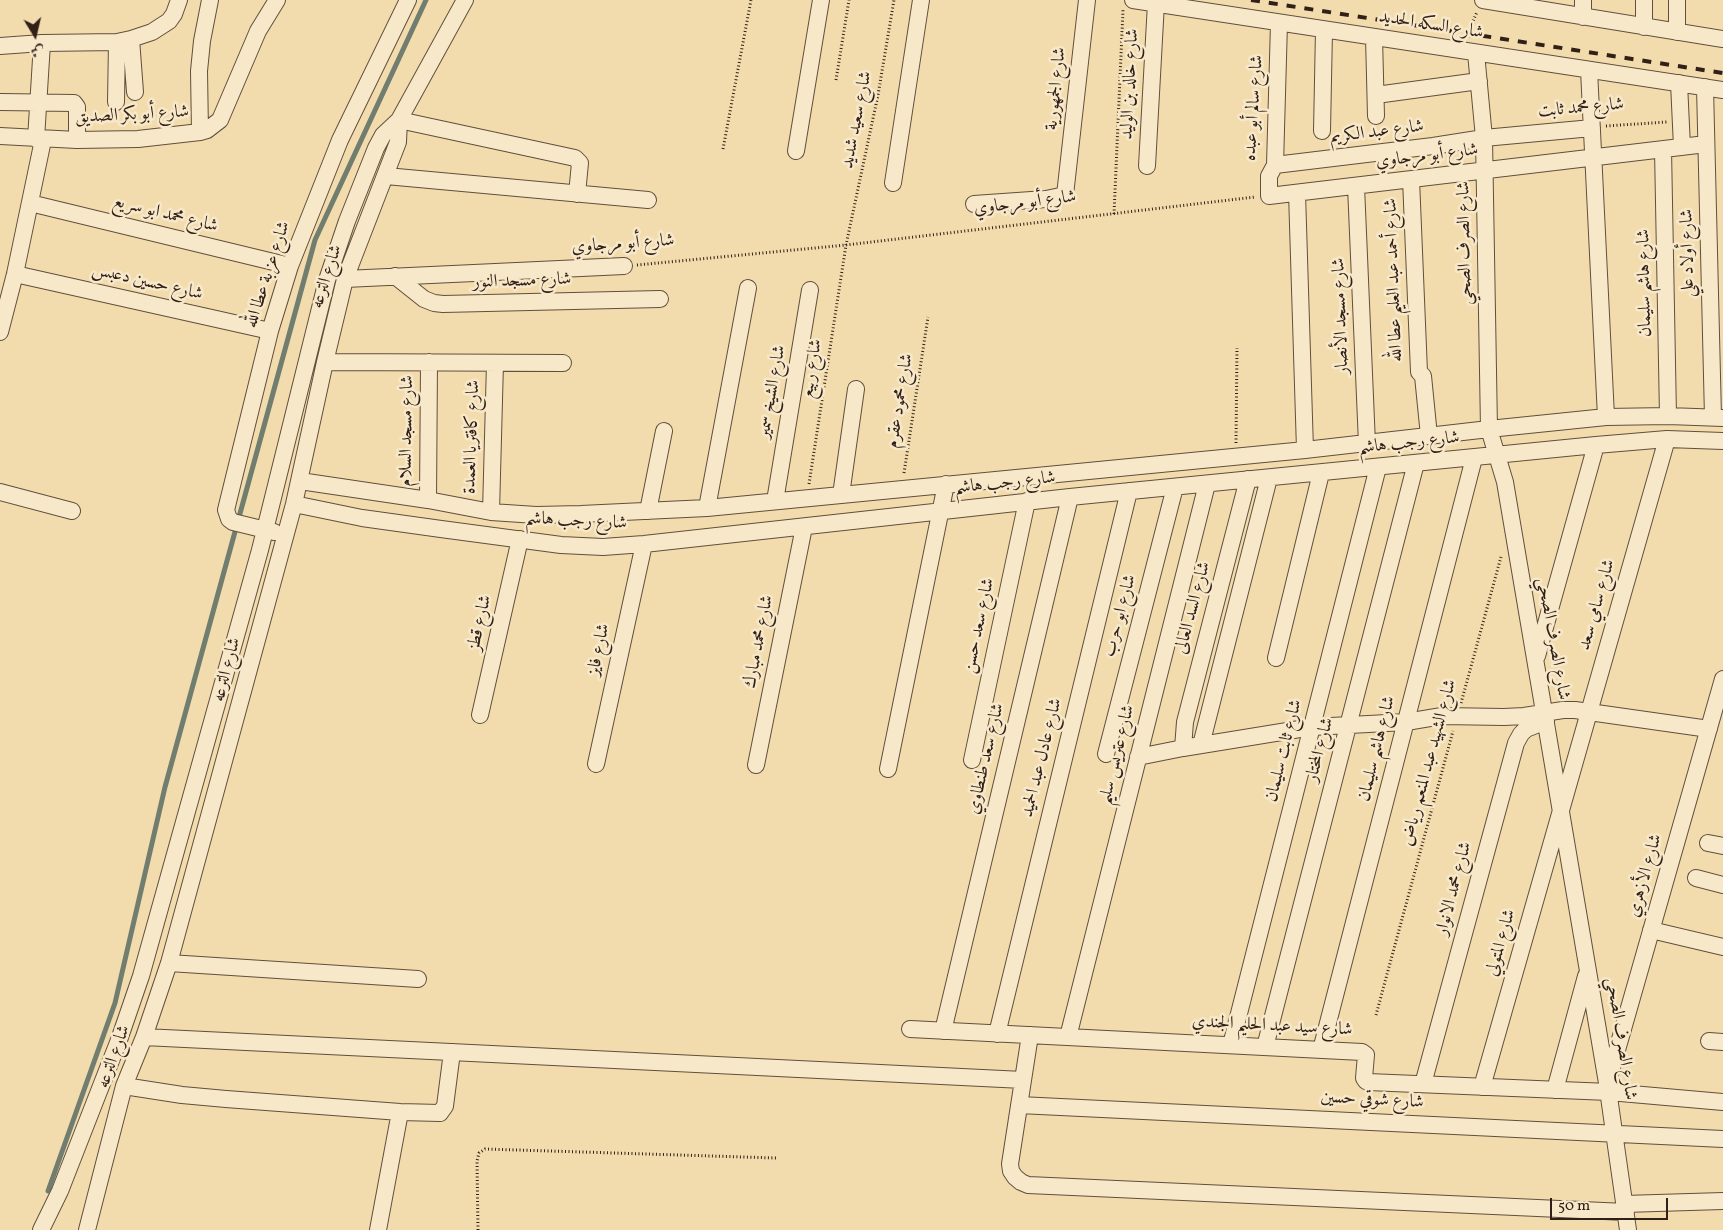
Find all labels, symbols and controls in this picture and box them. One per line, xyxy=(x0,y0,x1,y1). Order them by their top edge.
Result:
street label: شارع السكه الحديد xyxy=(1377,7,1485,45)
north arrow xyxy=(10,10,60,60)
street label: شارع خالد بن الوليد xyxy=(1117,28,1145,140)
text: ش xyxy=(29,40,46,61)
street label: شارع الجمهورية xyxy=(1042,46,1072,132)
street label: شارع سالم أبو عبده xyxy=(1241,54,1269,162)
street label: شارع سعيد شديد xyxy=(838,70,878,170)
street label: شارع محمد ثابت xyxy=(1537,94,1625,124)
street label: شارع أبو بكر الصديق xyxy=(74,102,190,130)
street label: شارع عبد الكريم xyxy=(1329,117,1425,149)
street label: شارع أبو مرجاوي xyxy=(1375,140,1479,174)
street label: شارع الصرف الصحي xyxy=(1454,181,1478,305)
street label: شارع أبو مرجاوي xyxy=(973,187,1077,221)
street label: شارع محمد ابو سريع xyxy=(110,191,220,239)
street label: شارع أحمد عبد العليم عطا الله xyxy=(1381,198,1409,362)
street label: شارع أولاد علي xyxy=(1677,209,1701,297)
street label: شارع عزبة عطا الله xyxy=(242,219,296,331)
street label: شارع هاشم سليمان xyxy=(1634,229,1658,337)
street label: شارع أبو مرجاوي xyxy=(571,231,675,259)
street label: شارع الترعه xyxy=(308,242,348,312)
street label: شارع مسجد الأنصار xyxy=(1329,257,1355,375)
street label: شارع حسين دعبس xyxy=(89,260,205,306)
street label: شارع مسجد النور xyxy=(472,269,572,295)
street label: شارع ربيع xyxy=(798,338,828,400)
street label: شارع الشيخ سمير xyxy=(754,344,792,440)
street label: شارع محمود عقرم xyxy=(883,352,919,450)
street label: شارع مسجد السلام xyxy=(396,375,420,487)
street label: شارع كافتريا العمدة xyxy=(460,379,486,495)
street label: شارع رجب هاشم xyxy=(1357,428,1461,460)
street label: شارع رجب هاشم xyxy=(953,468,1057,500)
street label: شارع رجب هاشم xyxy=(525,509,627,535)
street label: شارع سامي سعد xyxy=(1575,557,1621,653)
street label: شارع السد العالى xyxy=(1171,559,1217,657)
street label: شارع ابو حرب xyxy=(1100,572,1142,660)
street label: شارع سعد حسن xyxy=(959,576,1001,676)
street label: شارع الصرف الصحي xyxy=(1531,576,1573,702)
street label: شارع قطز xyxy=(464,593,498,653)
street label: شارع محمد مبارك xyxy=(740,594,780,690)
street label: شارع فايز xyxy=(584,622,616,678)
street label: شارع الترعه xyxy=(209,636,247,704)
street label: شارع الشهيد عبد المنعم رياض xyxy=(1397,677,1463,849)
street label: شارع هاشم سليمان xyxy=(1354,694,1402,804)
street label: شارع عادل عبد الحميد xyxy=(1018,696,1068,820)
street label: شارع ثابت سليمان xyxy=(1262,697,1308,805)
street label: شارع سعد طنطاوي xyxy=(964,701,1010,817)
street label: شارع عتريس سليم xyxy=(1095,703,1141,807)
street label: شارع المختار xyxy=(1302,715,1340,785)
street label: شارع الأزهري xyxy=(1624,832,1668,920)
street label: شارع محمد الانوار xyxy=(1432,840,1478,938)
street label: شارع المتولي xyxy=(1482,907,1522,979)
street label: شارع الصرف الصحي xyxy=(1600,976,1640,1102)
street label: شارع سيد عبد الحليم الجندي xyxy=(1191,1012,1353,1042)
street label: شارع الترعه xyxy=(94,1022,136,1092)
street label: شارع شوقي حسين xyxy=(1320,1088,1424,1114)
scale bar xyxy=(1553,1188,1670,1220)
text: 50 m xyxy=(1558,1196,1590,1217)

